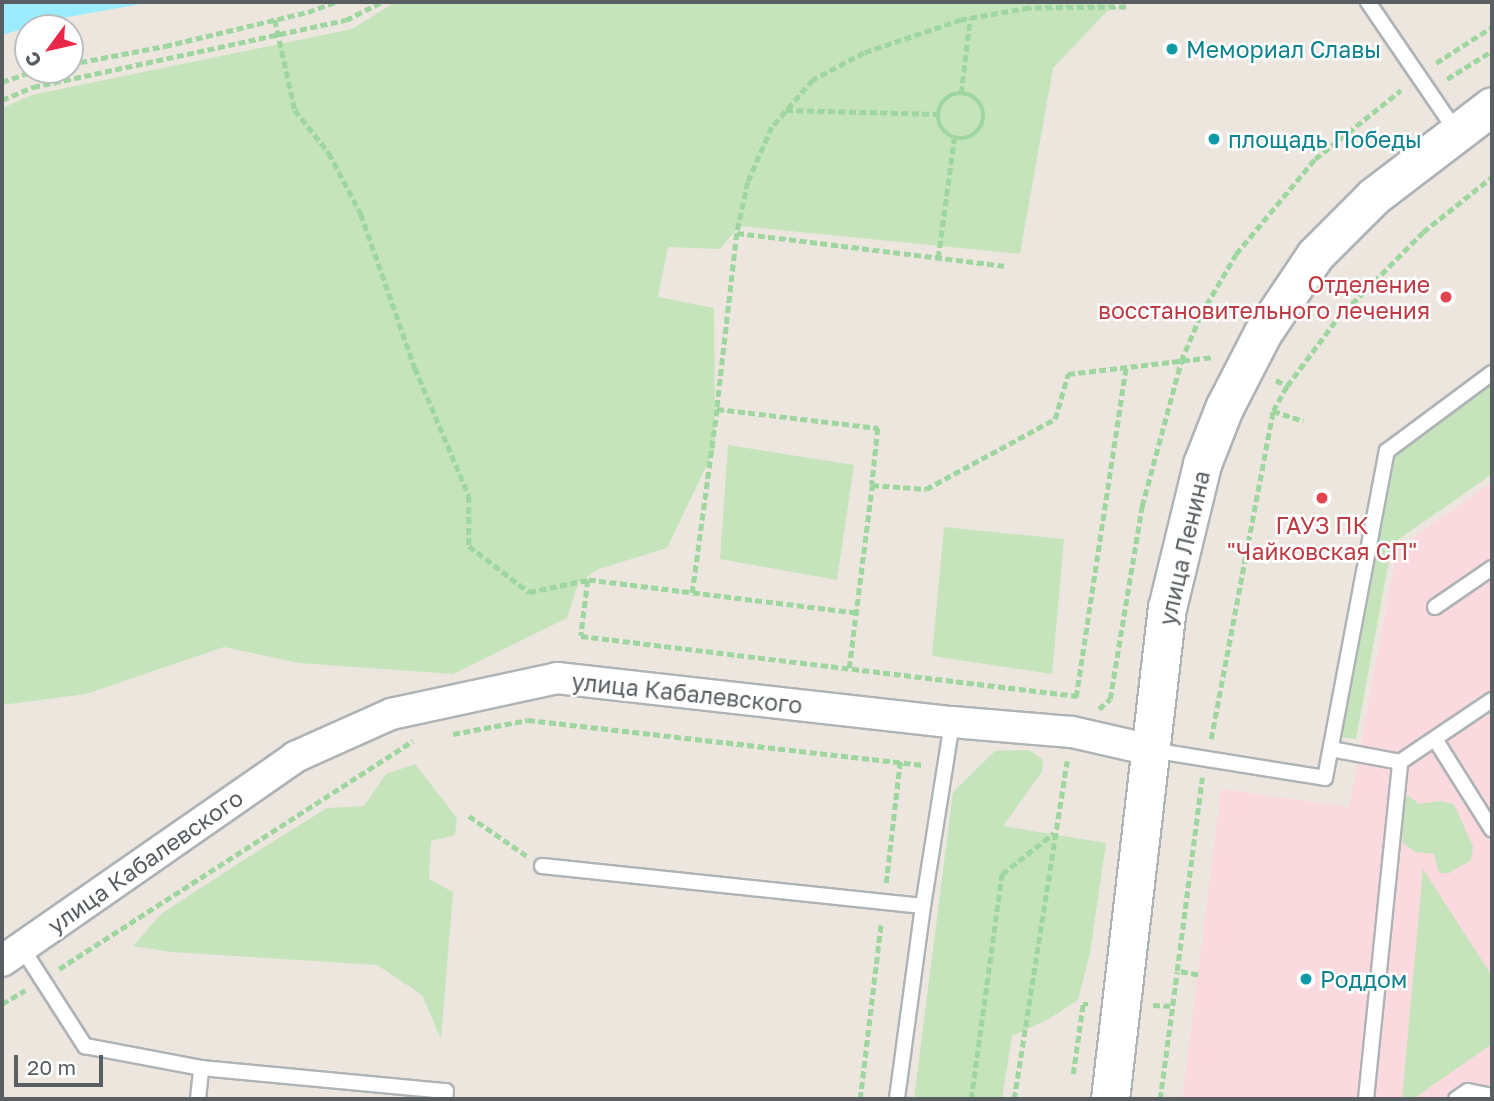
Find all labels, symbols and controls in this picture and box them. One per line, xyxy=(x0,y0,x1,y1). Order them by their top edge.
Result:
north arrow xyxy=(14,14,84,84)
place label: Мемориал Славы xyxy=(1186,35,1381,63)
marker: Мемориал Славы xyxy=(1164,41,1180,57)
text: С xyxy=(19,48,46,72)
place label: площадь Победы xyxy=(1228,125,1422,153)
marker: площадь Победы xyxy=(1206,131,1222,147)
place label: Отделение восстановительного лечения xyxy=(1098,270,1430,324)
marker: Отделение восстановительного лечения xyxy=(1436,287,1456,307)
street label: улица Ленина xyxy=(1153,468,1215,628)
marker: ГАУЗ ПК "Чайковская СП" xyxy=(1312,488,1332,508)
place label: ГАУЗ ПК "Чайковская СП" xyxy=(1227,511,1417,565)
street label: улица Кабалевского xyxy=(570,667,804,719)
street label: улица Кабалевского xyxy=(42,783,248,939)
place label: Роддом xyxy=(1320,965,1407,993)
marker: Роддом xyxy=(1298,971,1314,987)
scale bar xyxy=(18,1042,107,1086)
text: 20 m xyxy=(27,1054,76,1080)

